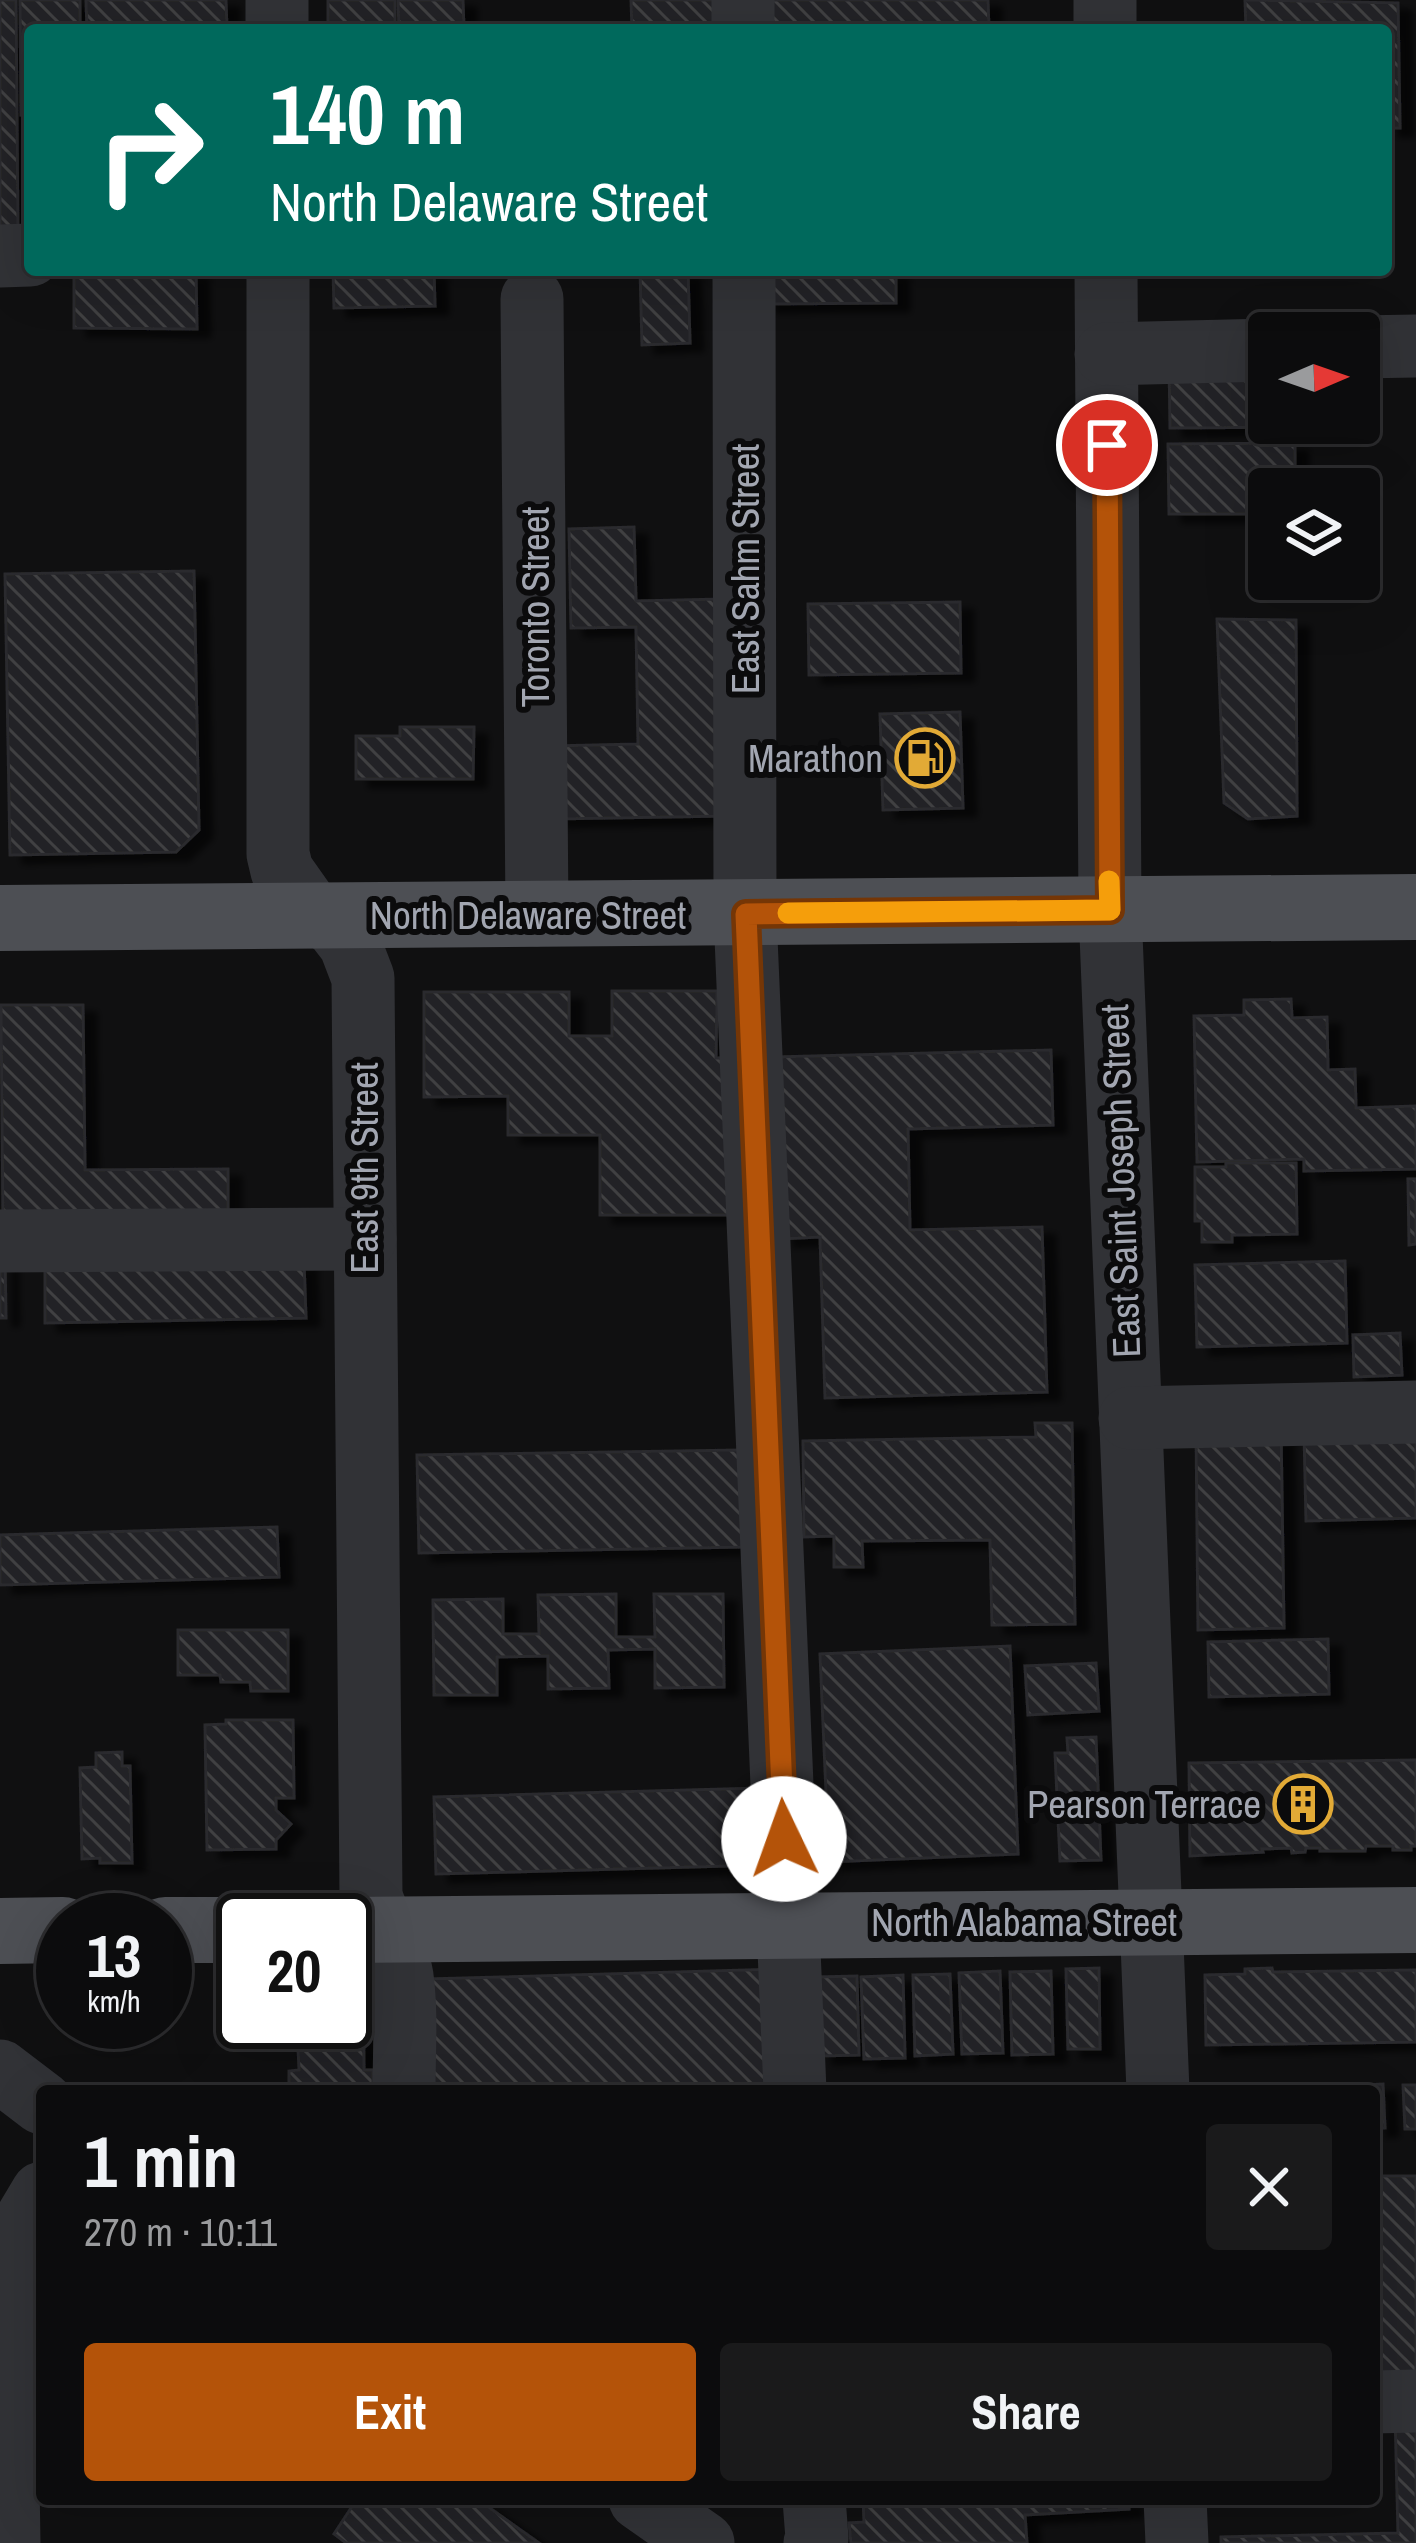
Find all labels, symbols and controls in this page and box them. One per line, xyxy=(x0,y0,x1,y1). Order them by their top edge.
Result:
text: 140 m xyxy=(270,57,465,170)
icon: right xyxy=(72,72,228,228)
text: North Delaware Street xyxy=(270,165,708,238)
north arrow xyxy=(1248,312,1380,444)
map controls xyxy=(1248,312,1380,600)
pin xyxy=(1056,394,1158,496)
icon: arrive xyxy=(1074,412,1140,478)
street label: East Sahm Street xyxy=(719,444,771,694)
button: layers xyxy=(1248,468,1380,600)
street label: Toronto Street xyxy=(509,506,561,707)
fuel station icon: Marathon xyxy=(894,727,956,789)
place label: Marathon xyxy=(748,732,883,784)
street label: North Delaware Street xyxy=(370,889,686,941)
street label: East Saint Joseph Street xyxy=(1088,1003,1152,1359)
street label: East 9th Street xyxy=(338,1062,390,1274)
building icon: Pearson Terrace xyxy=(1272,1773,1334,1835)
position arrow xyxy=(721,1776,847,1902)
place label: Pearson Terrace xyxy=(1027,1778,1261,1830)
speed limit sign: 20 xyxy=(216,1893,372,2049)
street label: North Alabama Street xyxy=(871,1896,1177,1948)
text: 13 xyxy=(87,1915,141,1996)
text: km/h xyxy=(87,1981,141,2021)
text: 1 min xyxy=(84,2112,238,2209)
button: close xyxy=(1206,2124,1332,2250)
text: 270 m · 10:11 xyxy=(84,2206,277,2258)
button: Exit xyxy=(84,2343,696,2481)
button: Share xyxy=(720,2343,1332,2481)

